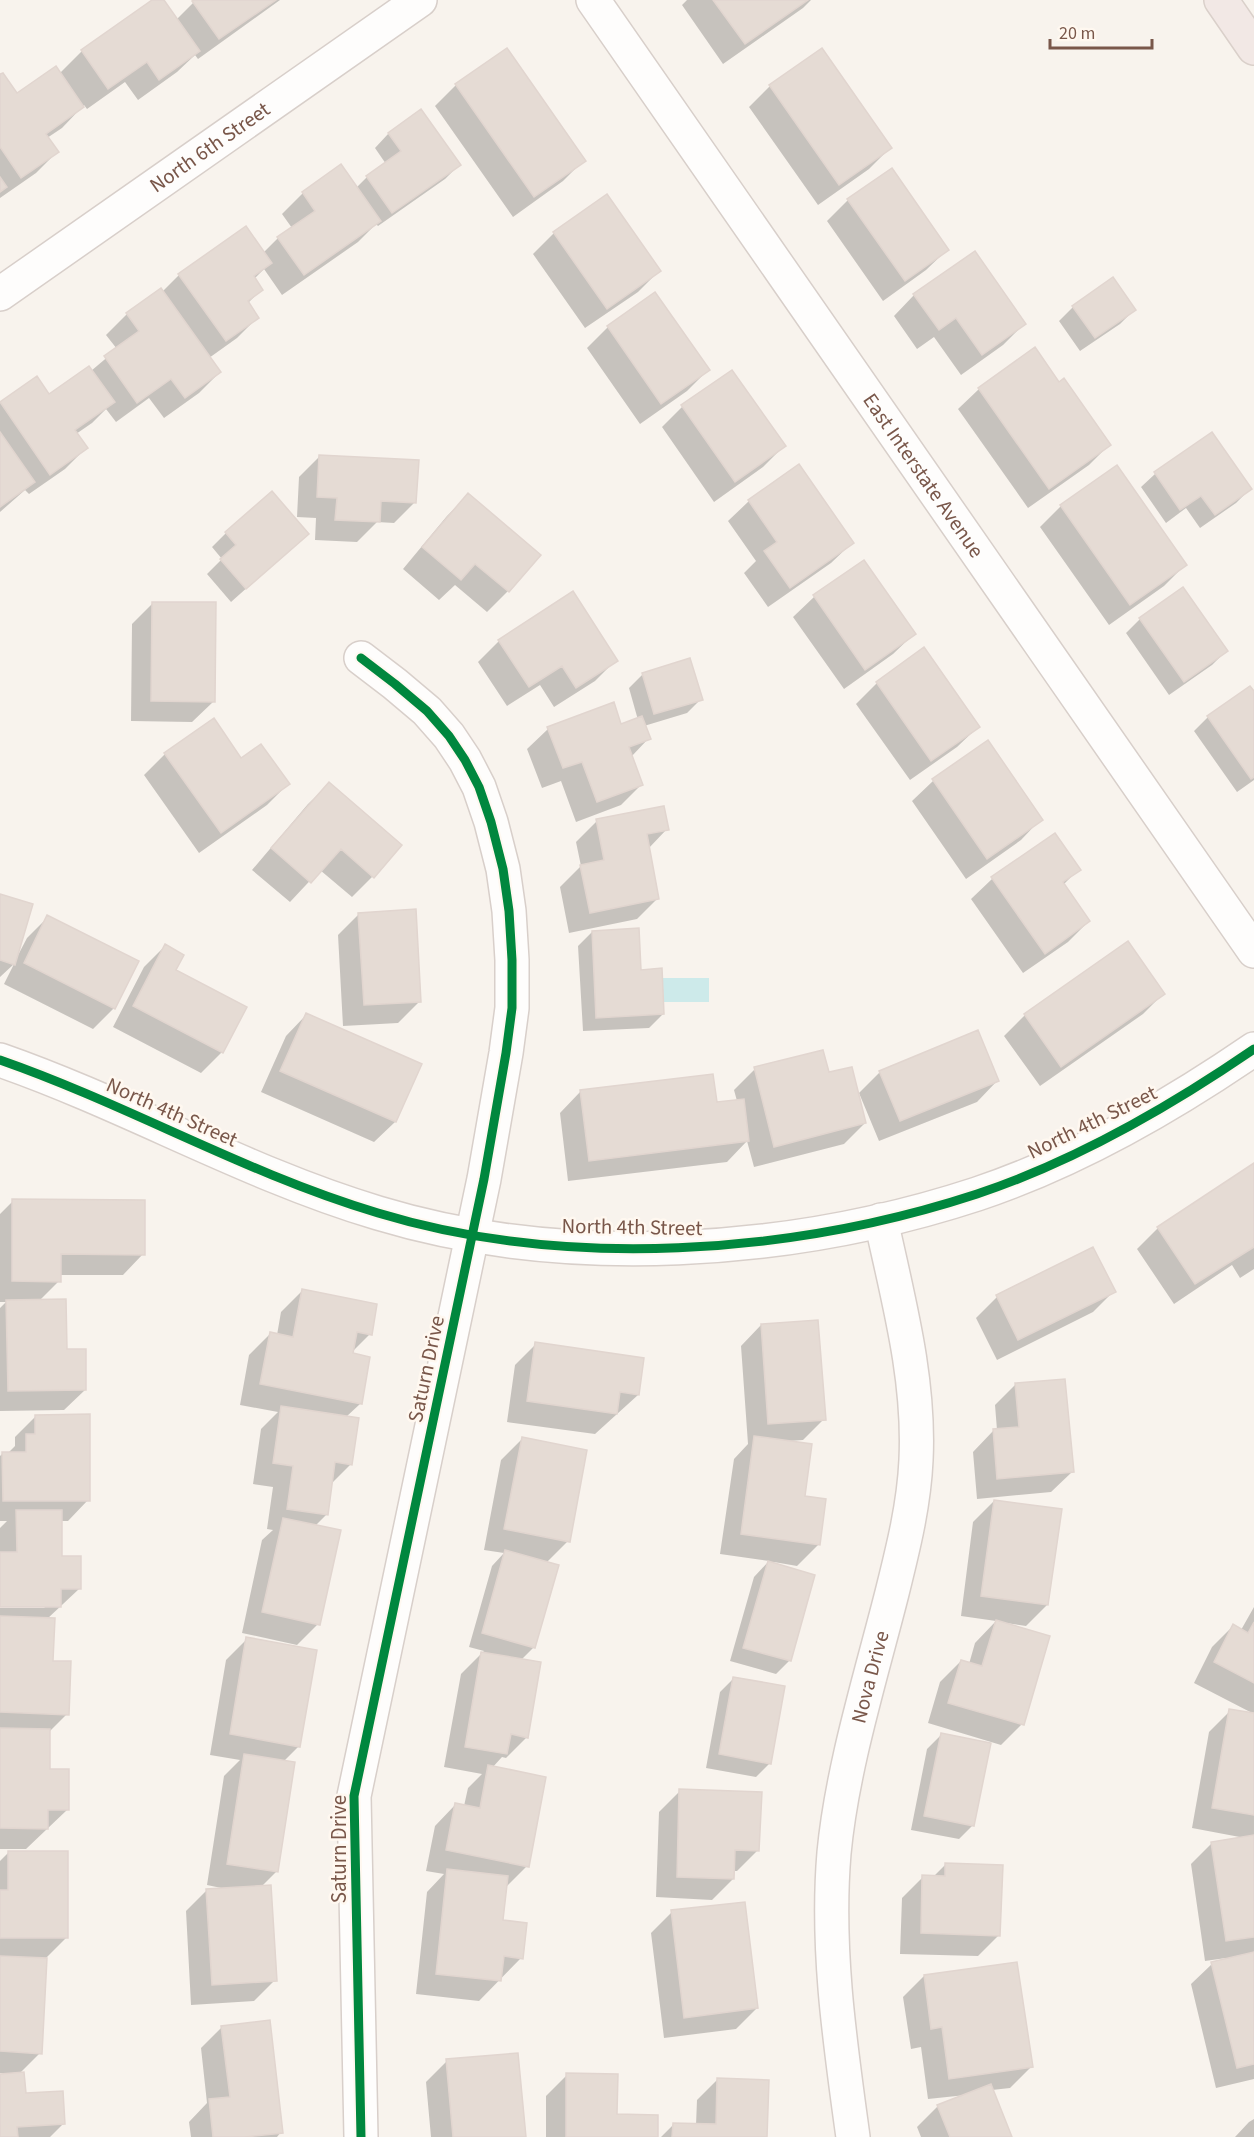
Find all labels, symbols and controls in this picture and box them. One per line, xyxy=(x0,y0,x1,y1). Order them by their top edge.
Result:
scale bar xyxy=(1050,12,1152,50)
text: 20 m xyxy=(1059,21,1095,46)
street label: North 6th Street xyxy=(143,95,276,200)
street label: East Interstate Avenue xyxy=(856,387,991,564)
street label: North 4th Street xyxy=(102,1070,242,1154)
street label: North 4th Street xyxy=(1022,1078,1162,1166)
street label: North 4th Street xyxy=(561,1211,703,1243)
street label: Saturn Drive xyxy=(400,1313,452,1425)
street label: Nova Drive xyxy=(843,1627,897,1726)
street label: Saturn Drive xyxy=(324,1795,354,1903)

